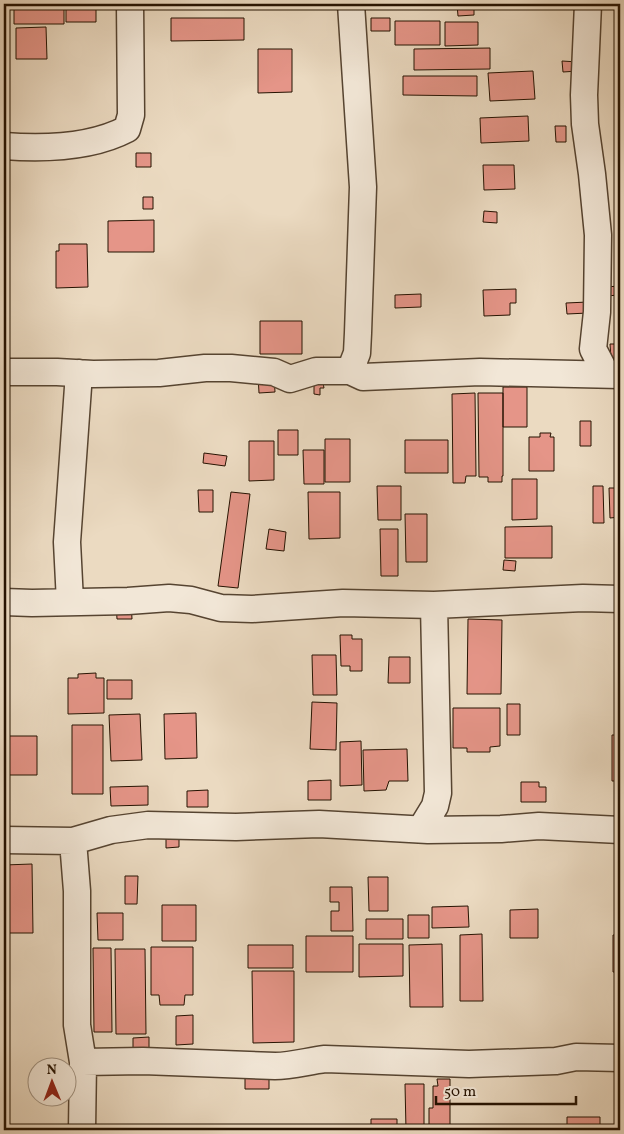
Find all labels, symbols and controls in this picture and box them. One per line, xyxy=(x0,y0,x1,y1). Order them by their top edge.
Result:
north arrow xyxy=(28,1056,78,1106)
text: N xyxy=(47,1061,57,1080)
scale bar xyxy=(436,1074,576,1106)
text: 50 m xyxy=(444,1082,476,1103)

